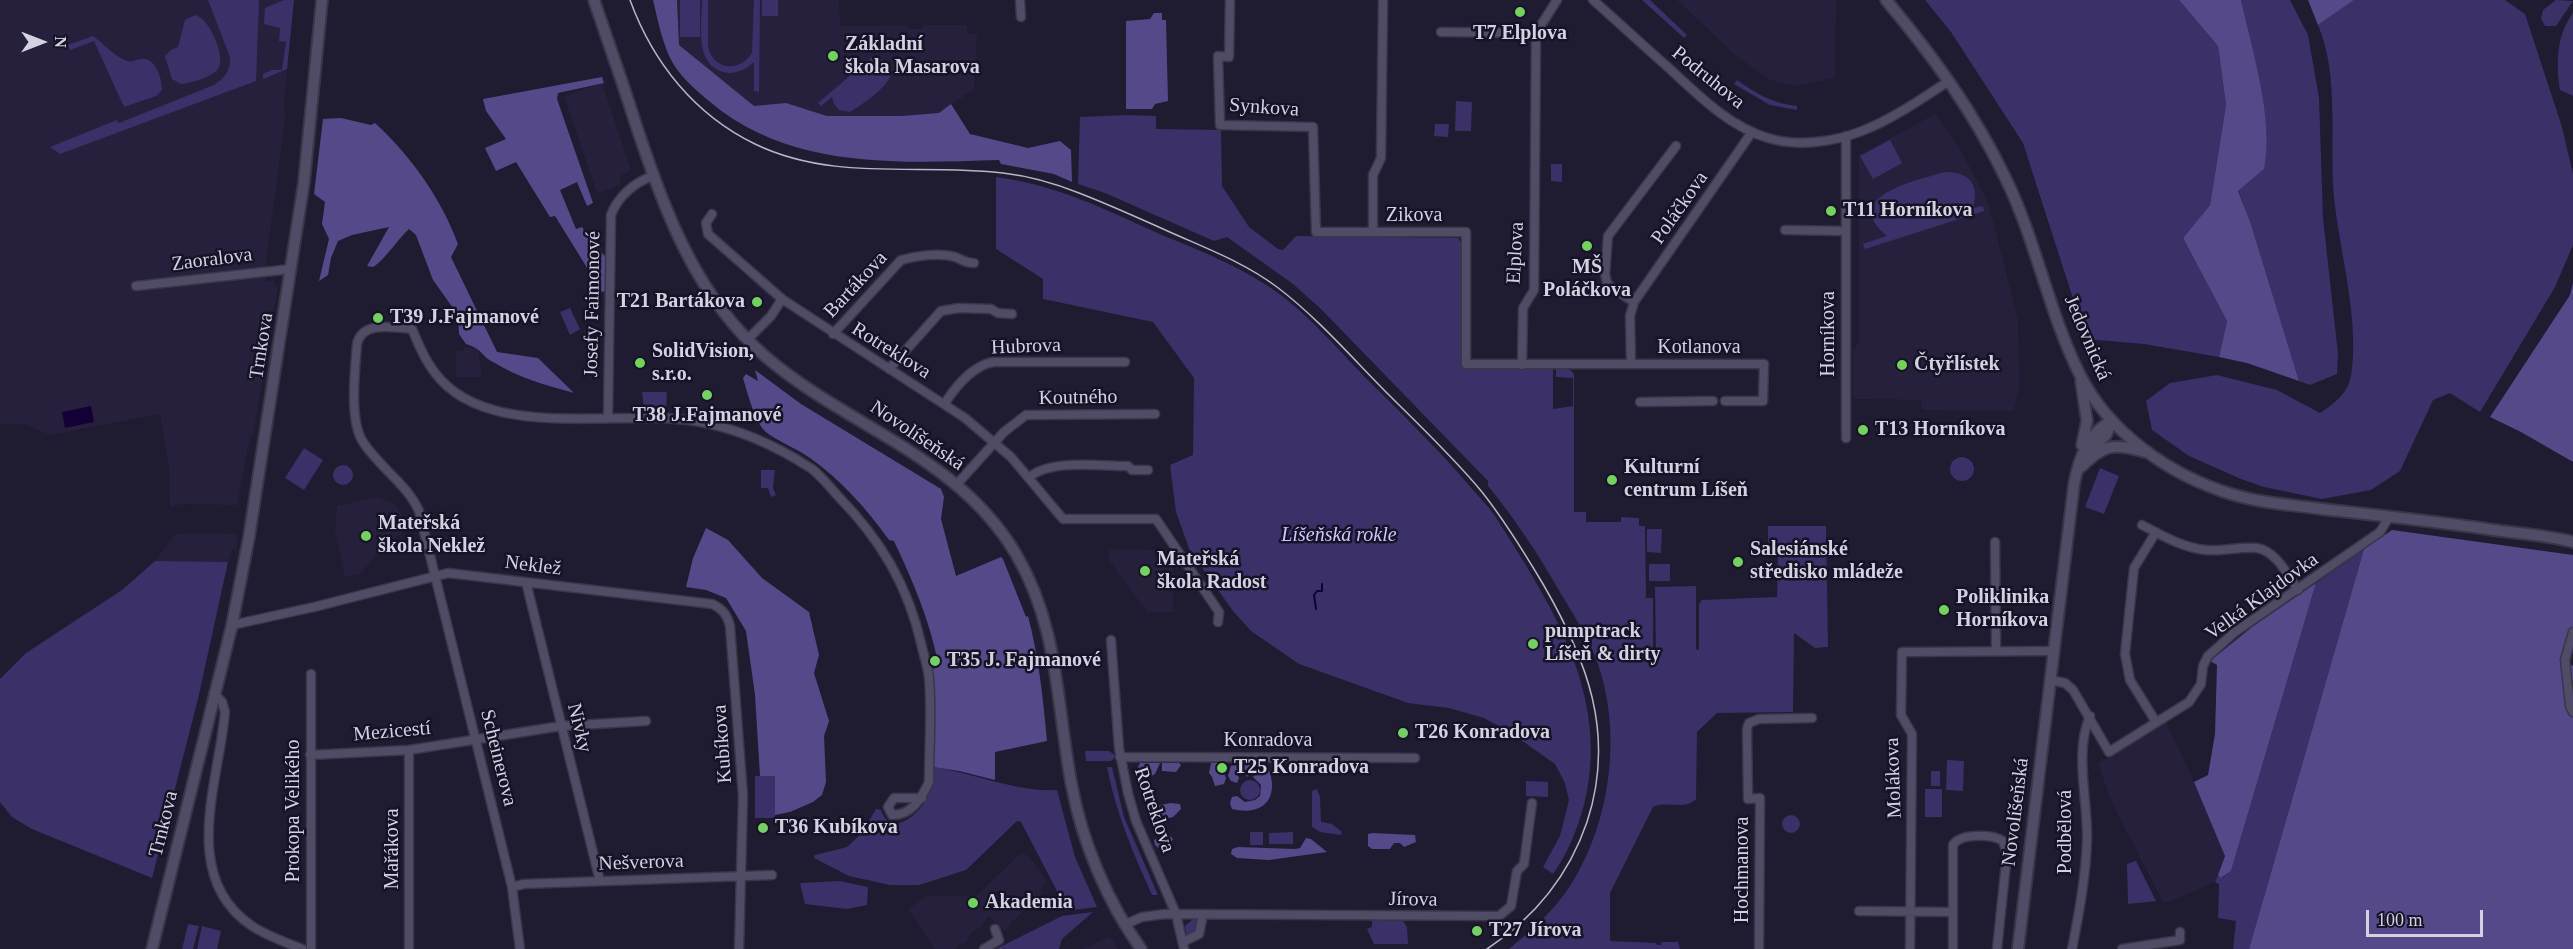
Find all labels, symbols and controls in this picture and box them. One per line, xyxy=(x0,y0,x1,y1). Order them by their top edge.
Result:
marker: T7 Elplova xyxy=(1513,5,1527,19)
north arrow xyxy=(12,12,72,72)
place label: T7 Elplova xyxy=(1473,22,1567,46)
place label: Základní škola Masarova xyxy=(845,33,980,80)
text: N xyxy=(52,36,69,48)
street label: Podruhova xyxy=(1667,41,1749,115)
marker: Základní škola Masarova xyxy=(826,49,840,63)
street label: Synkova xyxy=(1228,94,1300,122)
street label: Poláčkova xyxy=(1646,167,1714,249)
place label: T11 Horníkova xyxy=(1843,199,1972,223)
street label: Zikova xyxy=(1386,204,1442,228)
marker: T11 Horníkova xyxy=(1824,204,1838,218)
street label: Elplova xyxy=(1502,221,1530,285)
street label: Josefy Faimonové xyxy=(580,231,606,377)
marker: MŠ Poláčkova xyxy=(1580,239,1594,253)
street label: Zaoralova xyxy=(170,243,254,277)
street label: Bartákova xyxy=(819,247,893,323)
place label: MŠ Poláčkova xyxy=(1543,256,1631,303)
place label: T21 Bartákova xyxy=(617,290,745,314)
street label: Horníkova xyxy=(1817,291,1841,377)
street label: Jedovnická xyxy=(2058,292,2116,384)
marker: T21 Bartákova xyxy=(750,295,764,309)
place label: T39 J.Fajmanové xyxy=(390,306,539,330)
street label: Trnkova xyxy=(245,311,279,381)
marker: T39 J.Fajmanové xyxy=(371,311,385,325)
street label: Rotreklova xyxy=(847,317,935,385)
street label: Hubrova xyxy=(991,334,1061,360)
street label: Kotlanova xyxy=(1657,336,1741,360)
place label: SolidVision, s.r.o. xyxy=(652,340,754,387)
place label: Čtyřlístek xyxy=(1914,353,2000,377)
marker: SolidVision, s.r.o. xyxy=(633,356,647,370)
marker: Čtyřlístek xyxy=(1895,358,1909,372)
street label: Koutného xyxy=(1038,385,1118,411)
marker: T38 J.Fajmanové xyxy=(700,388,714,402)
street label: Novolíšeňská xyxy=(865,396,969,476)
place label: T38 J.Fajmanové xyxy=(633,404,781,428)
place label: T13 Horníkova xyxy=(1875,418,2006,442)
marker: T13 Horníkova xyxy=(1856,423,1870,437)
place label: Kulturní centrum Líšeň xyxy=(1624,456,1748,503)
marker: Kulturní centrum Líšeň xyxy=(1605,473,1619,487)
place label: Mateřská škola Neklež xyxy=(378,512,485,559)
park label: Líšeňská rokle xyxy=(1281,524,1397,548)
marker: Mateřská škola Neklež xyxy=(359,529,373,543)
place label: Salesiánské středisko mládeže xyxy=(1750,538,1903,585)
place label: Mateřská škola Radost xyxy=(1157,548,1266,595)
street label: Velká Klajdovka xyxy=(2201,548,2323,646)
street label: Neklež xyxy=(503,551,563,581)
marker: Salesiánské středisko mládeže xyxy=(1731,555,1745,569)
marker: Mateřská škola Radost xyxy=(1138,564,1152,578)
place label: Poliklinika Horníkova xyxy=(1956,586,2049,633)
marker: Poliklinika Horníkova xyxy=(1937,603,1951,617)
place label: pumptrack Líšeň & dirty xyxy=(1545,620,1661,667)
marker: pumptrack Líšeň & dirty xyxy=(1526,637,1540,651)
place label: T35 J. Fajmanové xyxy=(947,649,1101,673)
marker: T35 J. Fajmanové xyxy=(928,654,942,668)
street label: Nivky xyxy=(561,701,597,755)
street label: Kubíkova xyxy=(708,704,738,784)
street label: Scheinerova xyxy=(474,707,522,809)
street label: Mezicestí xyxy=(352,717,432,747)
place label: T26 Konradova xyxy=(1415,721,1550,745)
marker: T26 Konradova xyxy=(1396,726,1410,740)
street label: Konradova xyxy=(1224,729,1312,753)
street label: Molákova xyxy=(1881,737,1907,819)
street label: Prokopa Velikého xyxy=(282,740,306,882)
place label: T25 Konradova xyxy=(1234,756,1369,780)
street label: Novolíšeňská xyxy=(1997,757,2035,867)
marker: T25 Konradova xyxy=(1215,761,1229,775)
street label: Rotreklova xyxy=(1128,764,1180,856)
street label: Trnkova xyxy=(144,789,184,859)
street label: Podbělová xyxy=(2054,790,2078,874)
street label: Mařákova xyxy=(381,808,405,890)
place label: T36 Kubíkova xyxy=(775,816,898,840)
street label: Hochmanova xyxy=(1731,817,1755,923)
marker: T36 Kubíkova xyxy=(756,821,770,835)
street label: Nešverova xyxy=(598,850,684,876)
street label: Jírova xyxy=(1388,888,1438,912)
place label: Akademia xyxy=(985,891,1073,915)
marker: Akademia xyxy=(966,896,980,910)
scale bar xyxy=(2369,898,2486,936)
text: 100 m xyxy=(2377,910,2423,930)
place label: T27 Jírova xyxy=(1489,919,1581,943)
marker: T27 Jírova xyxy=(1470,924,1484,938)

